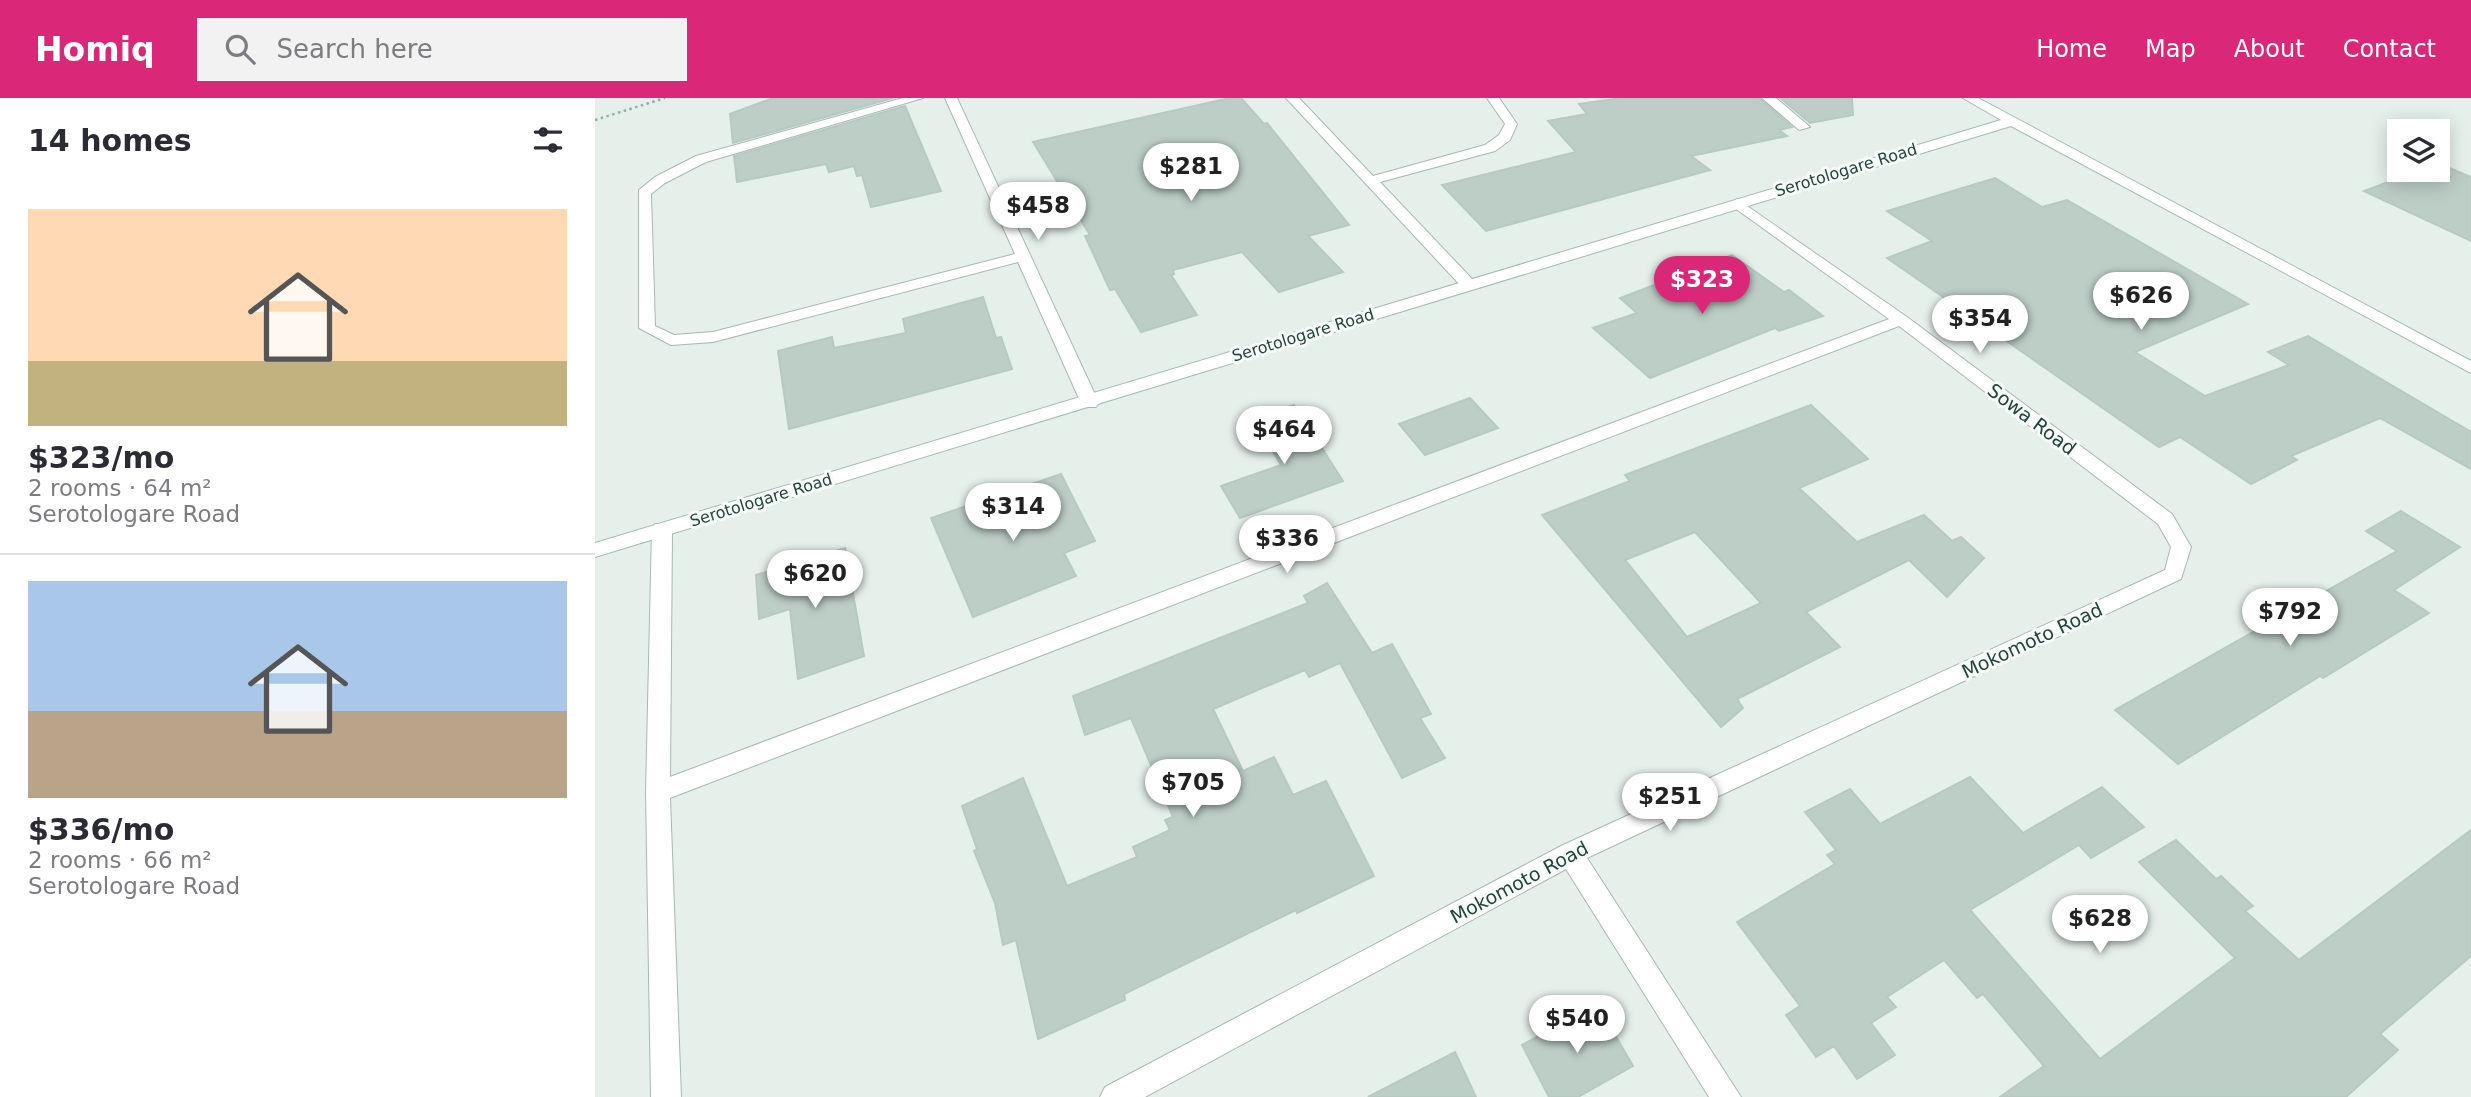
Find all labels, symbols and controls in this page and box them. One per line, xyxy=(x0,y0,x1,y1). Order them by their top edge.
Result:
search box xyxy=(197,18,687,81)
text: Homiq xyxy=(35,30,155,69)
icon: search xyxy=(221,30,259,68)
text: Search here xyxy=(277,34,433,64)
text: Home xyxy=(2036,35,2107,63)
text: Map xyxy=(2145,35,2196,63)
text: About xyxy=(2234,35,2305,63)
text: Contact xyxy=(2343,35,2436,63)
map controls xyxy=(2387,119,2450,182)
button: layers xyxy=(2387,119,2450,182)
icon: filters xyxy=(529,121,567,159)
text: 14 homes xyxy=(28,123,192,158)
street label: Serotologare Road xyxy=(1773,139,1919,201)
pin: $281 xyxy=(1150,144,1232,203)
text: $281 xyxy=(1159,153,1223,179)
pin: $458 xyxy=(997,183,1079,242)
text: $458 xyxy=(1006,192,1070,218)
icon: home xyxy=(235,254,361,380)
pin: $323 xyxy=(1661,256,1743,316)
text: $323 xyxy=(1670,266,1734,292)
pin: $626 xyxy=(2100,272,2182,332)
text: $626 xyxy=(2109,282,2173,308)
pin: $354 xyxy=(1939,296,2021,355)
street label: Serotologare Road xyxy=(1230,304,1376,366)
text: $354 xyxy=(1948,305,2012,331)
street label: Sowa Road xyxy=(1984,379,2080,459)
pin: $464 xyxy=(1243,406,1325,466)
text: $464 xyxy=(1252,416,1316,442)
text: $323/mo xyxy=(28,440,174,475)
street label: Serotologare Road xyxy=(688,469,834,531)
text: 2 rooms · 64 m² xyxy=(28,475,212,501)
pin: $314 xyxy=(972,484,1054,543)
text: $314 xyxy=(981,493,1045,519)
text: Serotologare Road xyxy=(28,501,240,527)
pin: $336 xyxy=(1246,516,1328,575)
text: $336 xyxy=(1255,525,1319,551)
pin: $620 xyxy=(774,550,856,610)
text: $620 xyxy=(783,560,847,586)
pin: $792 xyxy=(2249,588,2331,648)
street label: Mokomoto Road xyxy=(1958,598,2106,682)
text: $792 xyxy=(2258,598,2322,624)
icon: home xyxy=(235,626,361,752)
pin: $705 xyxy=(1152,760,1234,819)
text: $705 xyxy=(1161,769,1225,795)
pin: $251 xyxy=(1629,774,1711,833)
text: $251 xyxy=(1638,783,1702,809)
text: $336/mo xyxy=(28,812,174,847)
street label: Mokomoto Road xyxy=(1446,836,1592,928)
text: 2 rooms · 66 m² xyxy=(28,847,212,873)
text: Serotologare Road xyxy=(28,873,240,899)
pin: $628 xyxy=(2059,896,2141,955)
text: $628 xyxy=(2068,905,2132,931)
pin: $540 xyxy=(1536,996,1618,1055)
text: $540 xyxy=(1545,1005,1609,1031)

